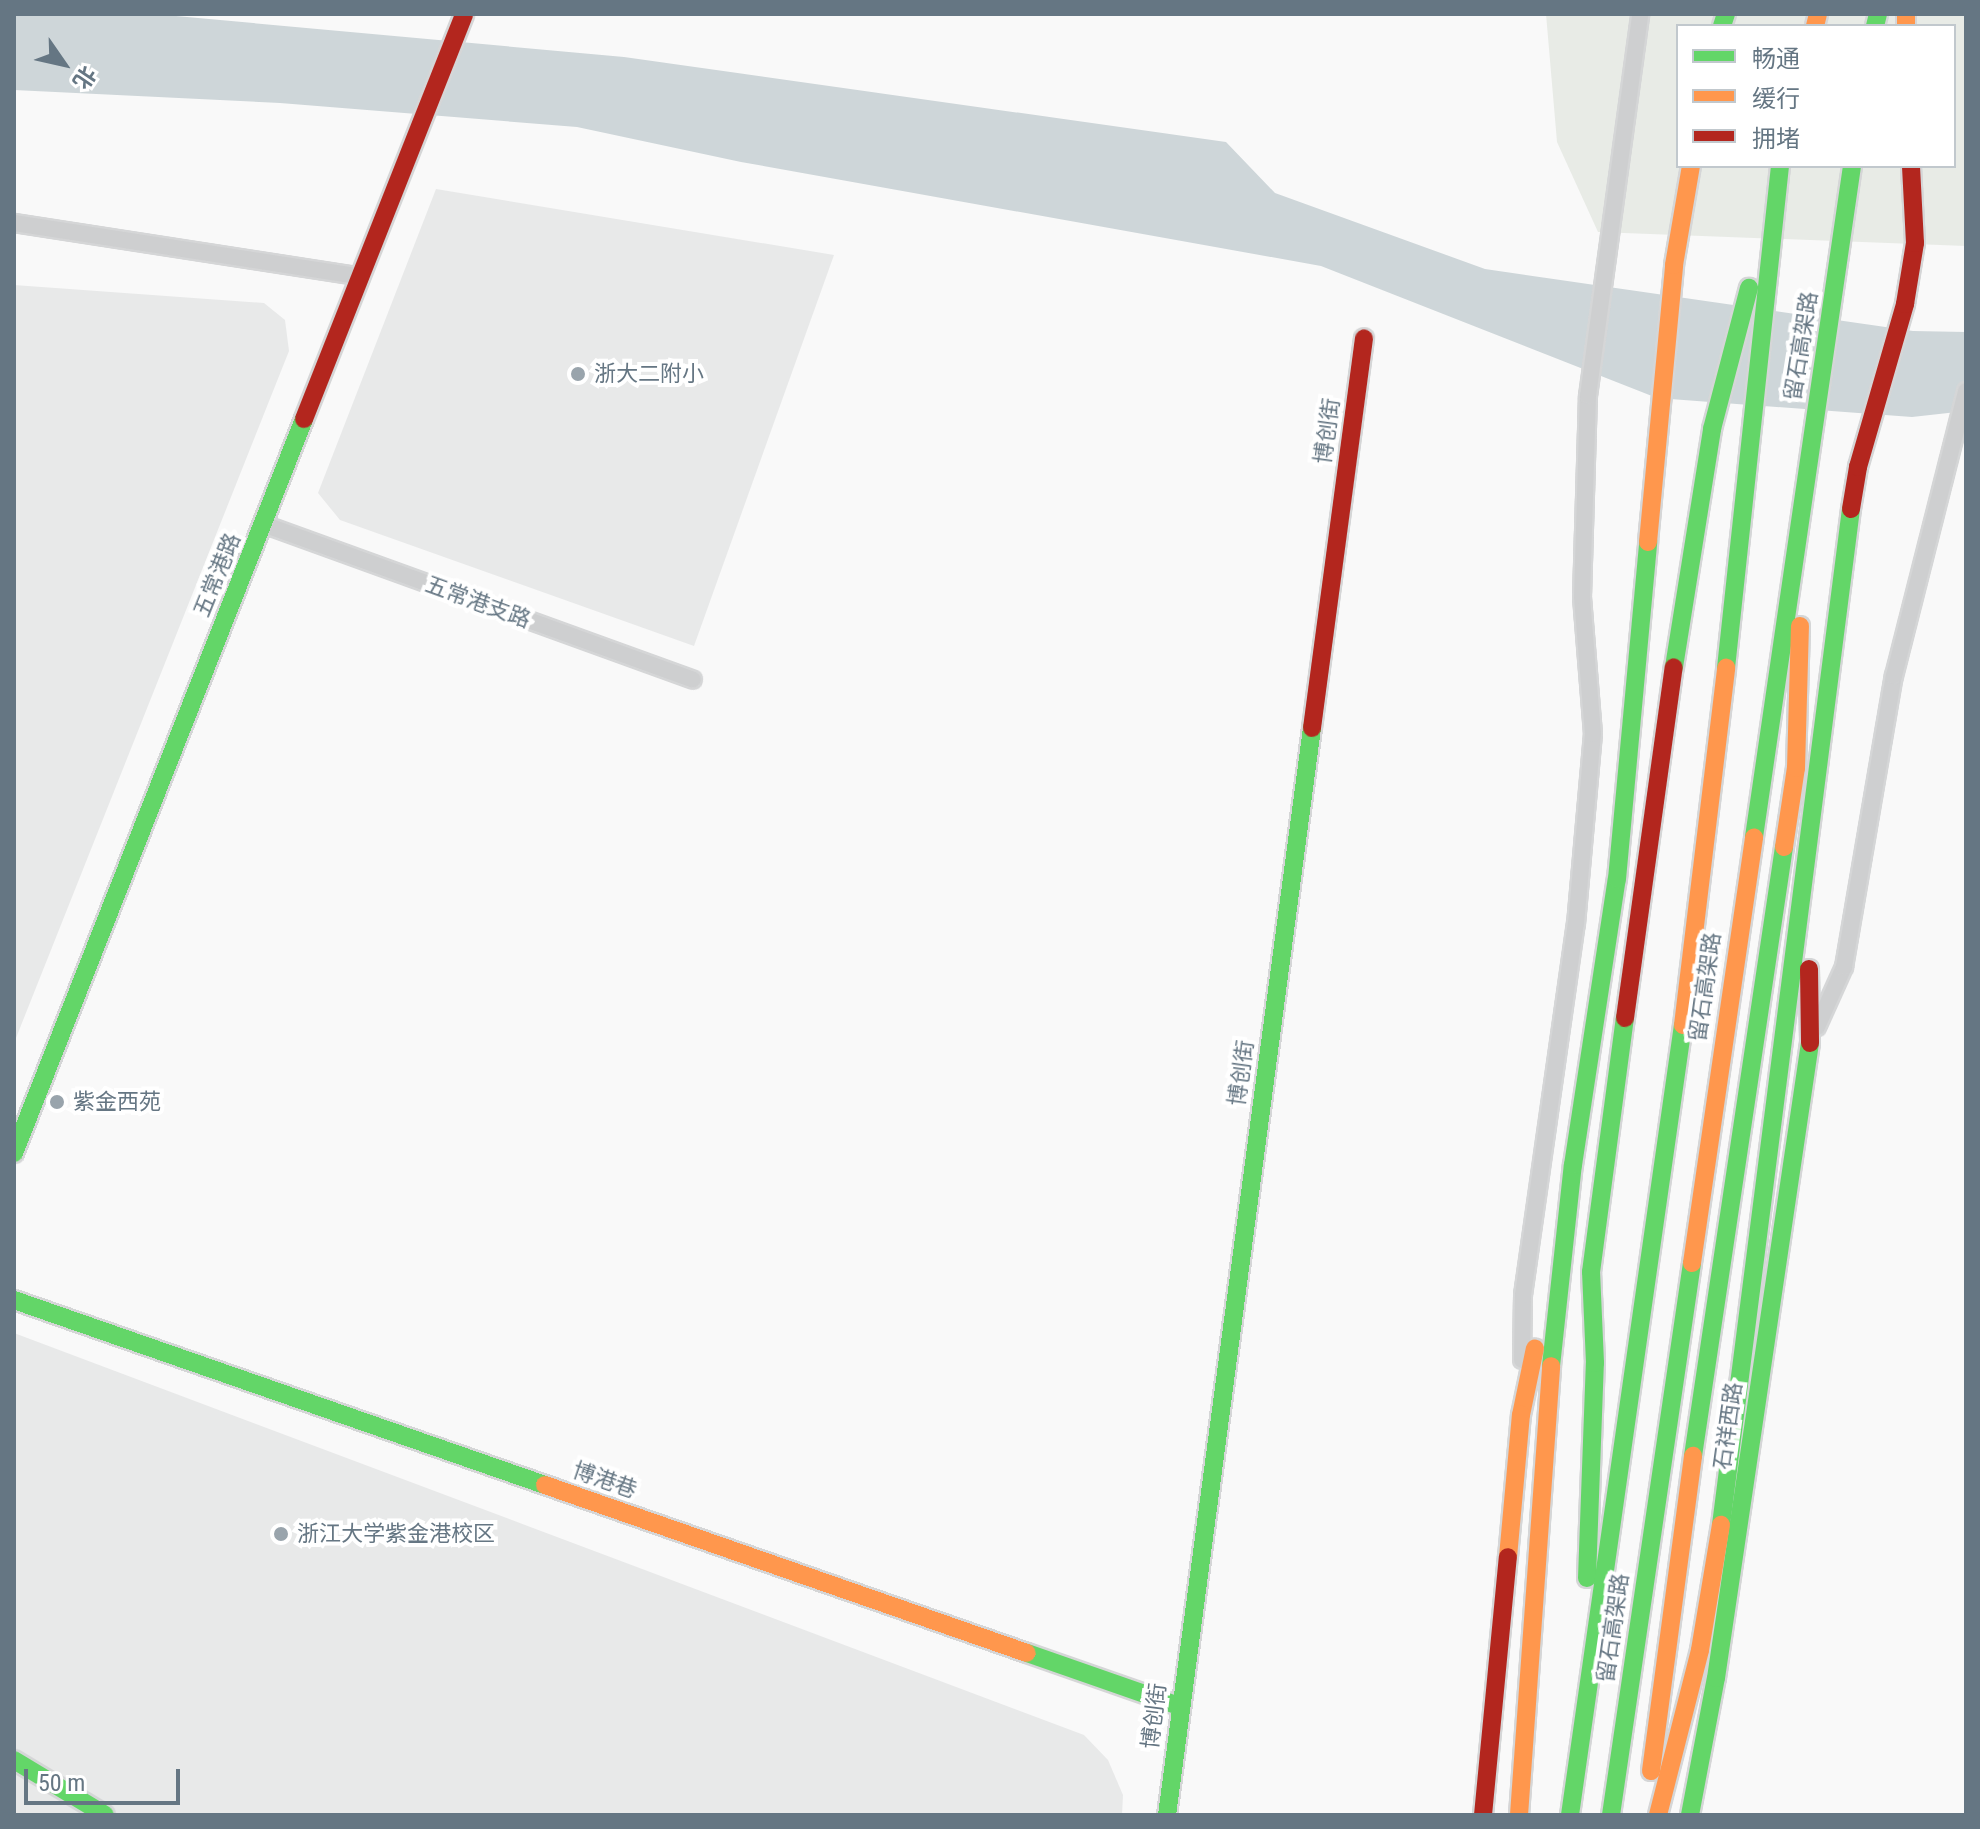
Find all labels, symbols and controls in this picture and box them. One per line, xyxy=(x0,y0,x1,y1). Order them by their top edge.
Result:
north arrow xyxy=(24,24,104,104)
legend xyxy=(1676,24,1956,168)
text: 畅通 xyxy=(1752,45,1800,73)
text: 北 xyxy=(68,62,101,94)
text: 缓行 xyxy=(1752,85,1800,113)
text: 拥堵 xyxy=(1752,125,1800,153)
street label: 留石高架路 xyxy=(1779,290,1823,402)
place label: 浙大二附小 xyxy=(594,361,704,387)
marker: 浙大二附小 xyxy=(569,365,587,383)
street label: 博创街 xyxy=(1309,396,1345,466)
street label: 五常港路 xyxy=(188,529,246,621)
street label: 五常港支路 xyxy=(422,571,534,633)
street label: 留石高架路 xyxy=(1684,931,1726,1043)
street label: 博创街 xyxy=(1223,1038,1259,1108)
place label: 紫金西苑 xyxy=(73,1089,161,1115)
marker: 紫金西苑 xyxy=(48,1093,66,1111)
street label: 石祥西路 xyxy=(1709,1381,1747,1471)
street label: 博港巷 xyxy=(570,1457,640,1503)
place label: 浙江大学紫金港校区 xyxy=(297,1521,495,1547)
marker: 浙江大学紫金港校区 xyxy=(272,1525,290,1543)
street label: 留石高架路 xyxy=(1592,1572,1634,1684)
street label: 博创街 xyxy=(1137,1682,1171,1750)
scale bar xyxy=(28,1753,184,1803)
text: 50 m xyxy=(38,1769,85,1797)

